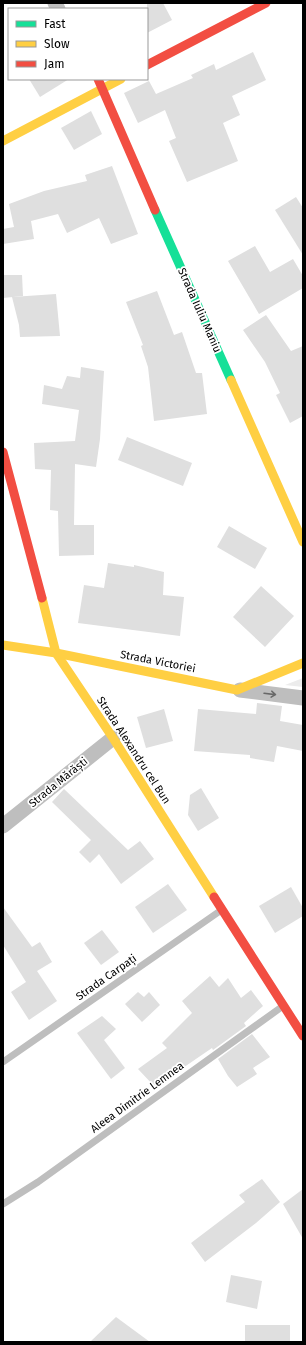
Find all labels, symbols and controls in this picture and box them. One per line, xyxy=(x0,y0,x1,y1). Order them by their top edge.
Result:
legend xyxy=(8,8,148,80)
text: Fast xyxy=(44,17,66,31)
text: Slow xyxy=(44,37,70,51)
text: Jam xyxy=(44,57,64,71)
street label: Strada Iuliu Maniu xyxy=(175,266,224,354)
street label: Strada Victoriei xyxy=(119,648,197,675)
one-way arrow xyxy=(263,690,276,698)
street label: Strada Alexandru cel Bun xyxy=(94,694,173,806)
street label: Strada Mărăști xyxy=(26,755,90,810)
street label: Strada Carpați xyxy=(73,952,139,1003)
street label: Aleea Dimitrie Lemnea xyxy=(88,1059,186,1136)

